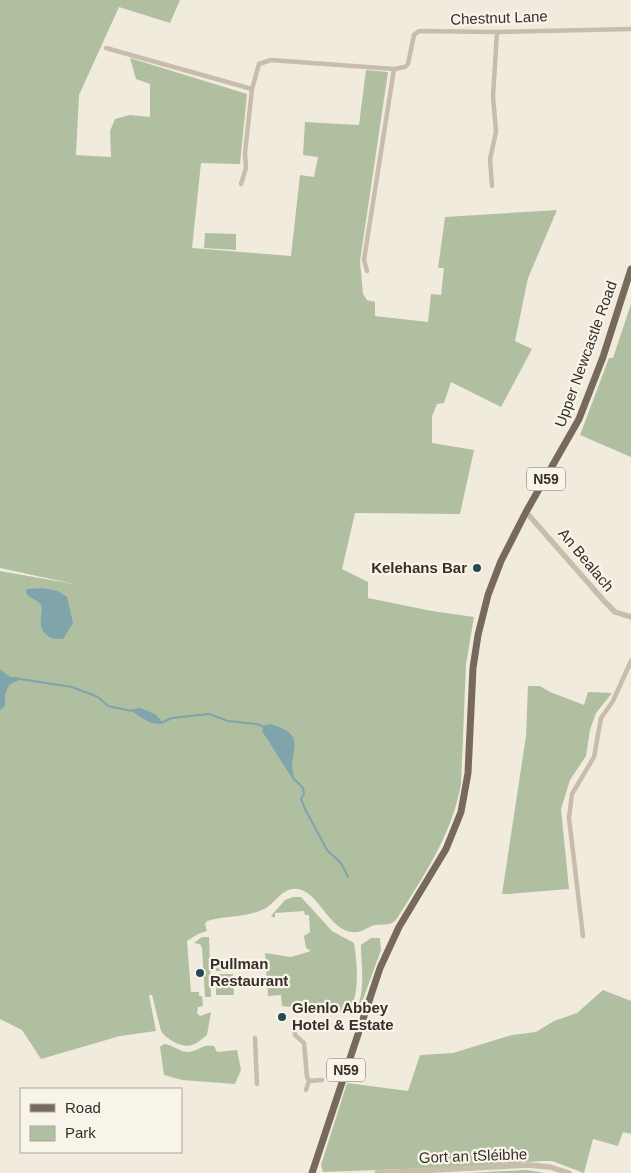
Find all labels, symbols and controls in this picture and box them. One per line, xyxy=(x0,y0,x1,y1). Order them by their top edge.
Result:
street label: Chestnut Lane xyxy=(450,7,548,28)
street label: Upper Newcastle Road xyxy=(551,278,620,429)
road number: N59 xyxy=(527,468,565,490)
street label: An Bealach xyxy=(555,525,618,595)
place label: Kelehans Bar xyxy=(371,559,467,576)
marker: Kelehans Bar xyxy=(471,562,483,574)
place label: Pullman Restaurant xyxy=(210,955,288,989)
marker: Pullman Restaurant xyxy=(194,967,206,979)
place label: Glenlo Abbey Hotel & Estate xyxy=(292,999,394,1033)
marker: Glenlo Abbey Hotel & Estate xyxy=(276,1011,288,1023)
road number: N59 xyxy=(327,1058,365,1082)
legend xyxy=(20,1088,182,1153)
text: Road xyxy=(65,1099,101,1116)
text: Park xyxy=(65,1124,96,1141)
street label: Gort an tSléibhe xyxy=(419,1145,527,1166)

